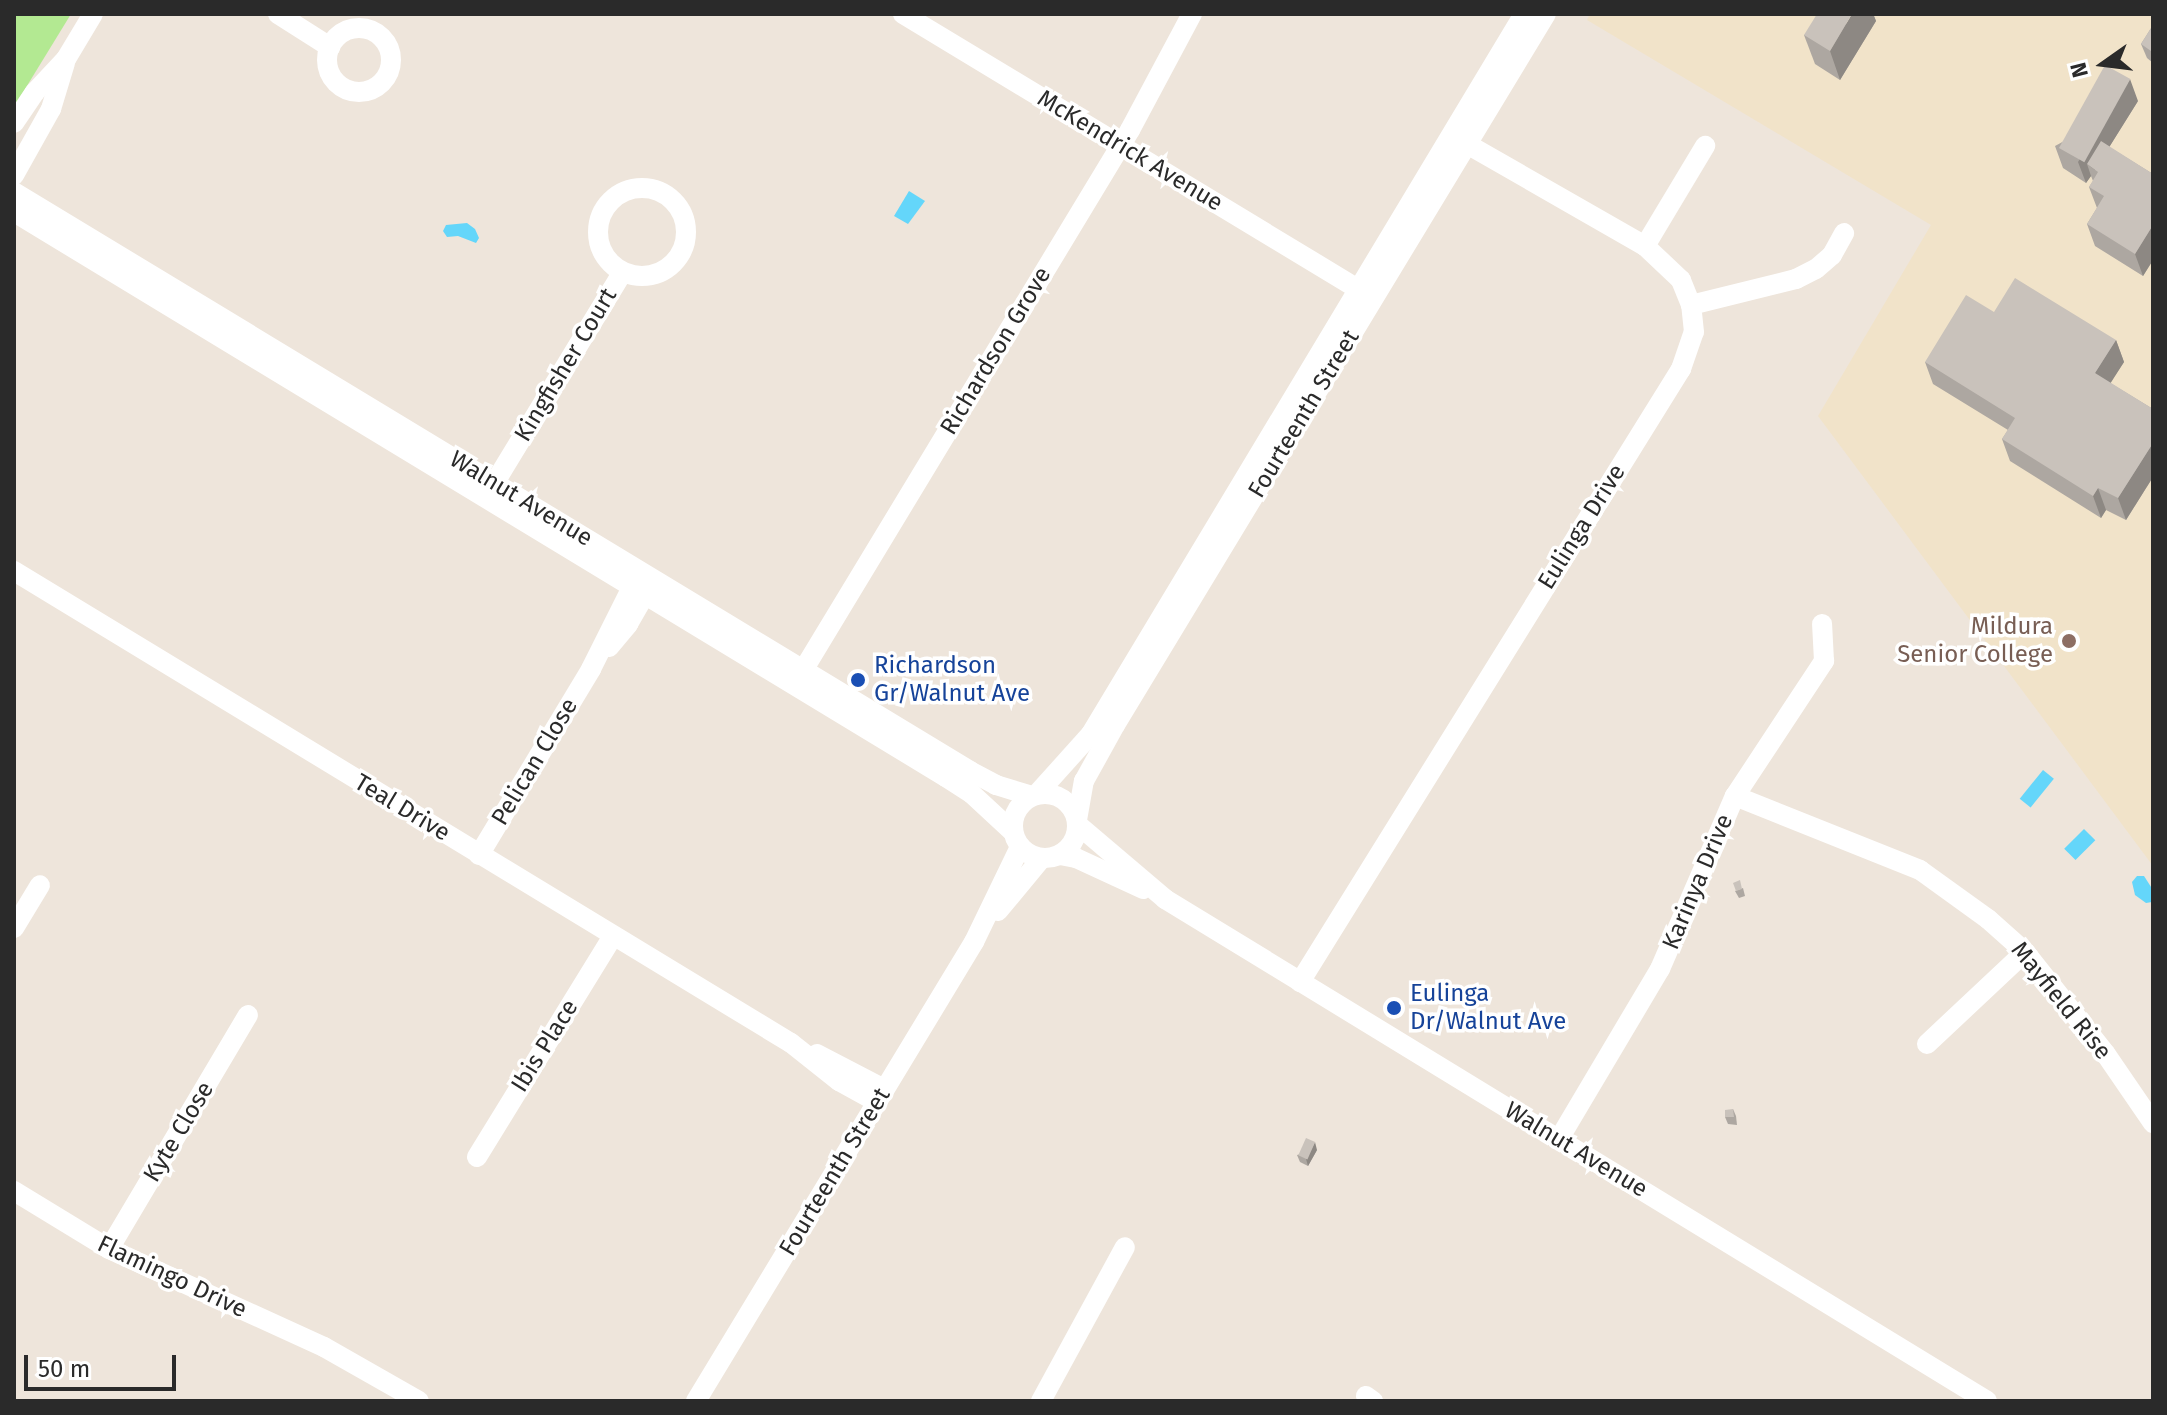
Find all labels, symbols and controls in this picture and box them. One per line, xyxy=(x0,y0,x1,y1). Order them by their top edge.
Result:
north arrow xyxy=(2063,24,2143,104)
text: N xyxy=(2064,60,2094,80)
street label: McKendrick Avenue xyxy=(1032,84,1228,218)
street label: Richardson Grove xyxy=(935,262,1057,440)
street label: Kingfisher Court xyxy=(509,283,623,447)
street label: Fourteenth Street xyxy=(1242,325,1366,503)
street label: Walnut Avenue xyxy=(444,445,598,553)
street label: Eulinga Drive xyxy=(1532,459,1632,595)
place label: Mildura Senior College xyxy=(1897,613,2053,669)
marker: Mildura Senior College xyxy=(2060,632,2078,650)
place label: Richardson Gr/Walnut Ave xyxy=(874,652,1030,708)
marker: Richardson Gr/Walnut Ave xyxy=(849,671,867,689)
street label: Pelican Close xyxy=(486,693,584,831)
street label: Teal Drive xyxy=(349,768,455,848)
street label: Karinya Drive xyxy=(1657,810,1739,954)
street label: Mayfield Rise xyxy=(2005,936,2117,1066)
place label: Eulinga Dr/Walnut Ave xyxy=(1410,980,1566,1036)
street label: Ibis Place xyxy=(505,995,585,1097)
marker: Eulinga Dr/Walnut Ave xyxy=(1385,999,1403,1017)
street label: Kyte Close xyxy=(138,1077,220,1187)
street label: Fourteenth Street xyxy=(773,1083,897,1261)
street label: Walnut Avenue xyxy=(1499,1096,1653,1204)
street label: Flamingo Drive xyxy=(93,1230,251,1324)
scale bar xyxy=(28,1339,180,1389)
text: 50 m xyxy=(38,1355,90,1383)

